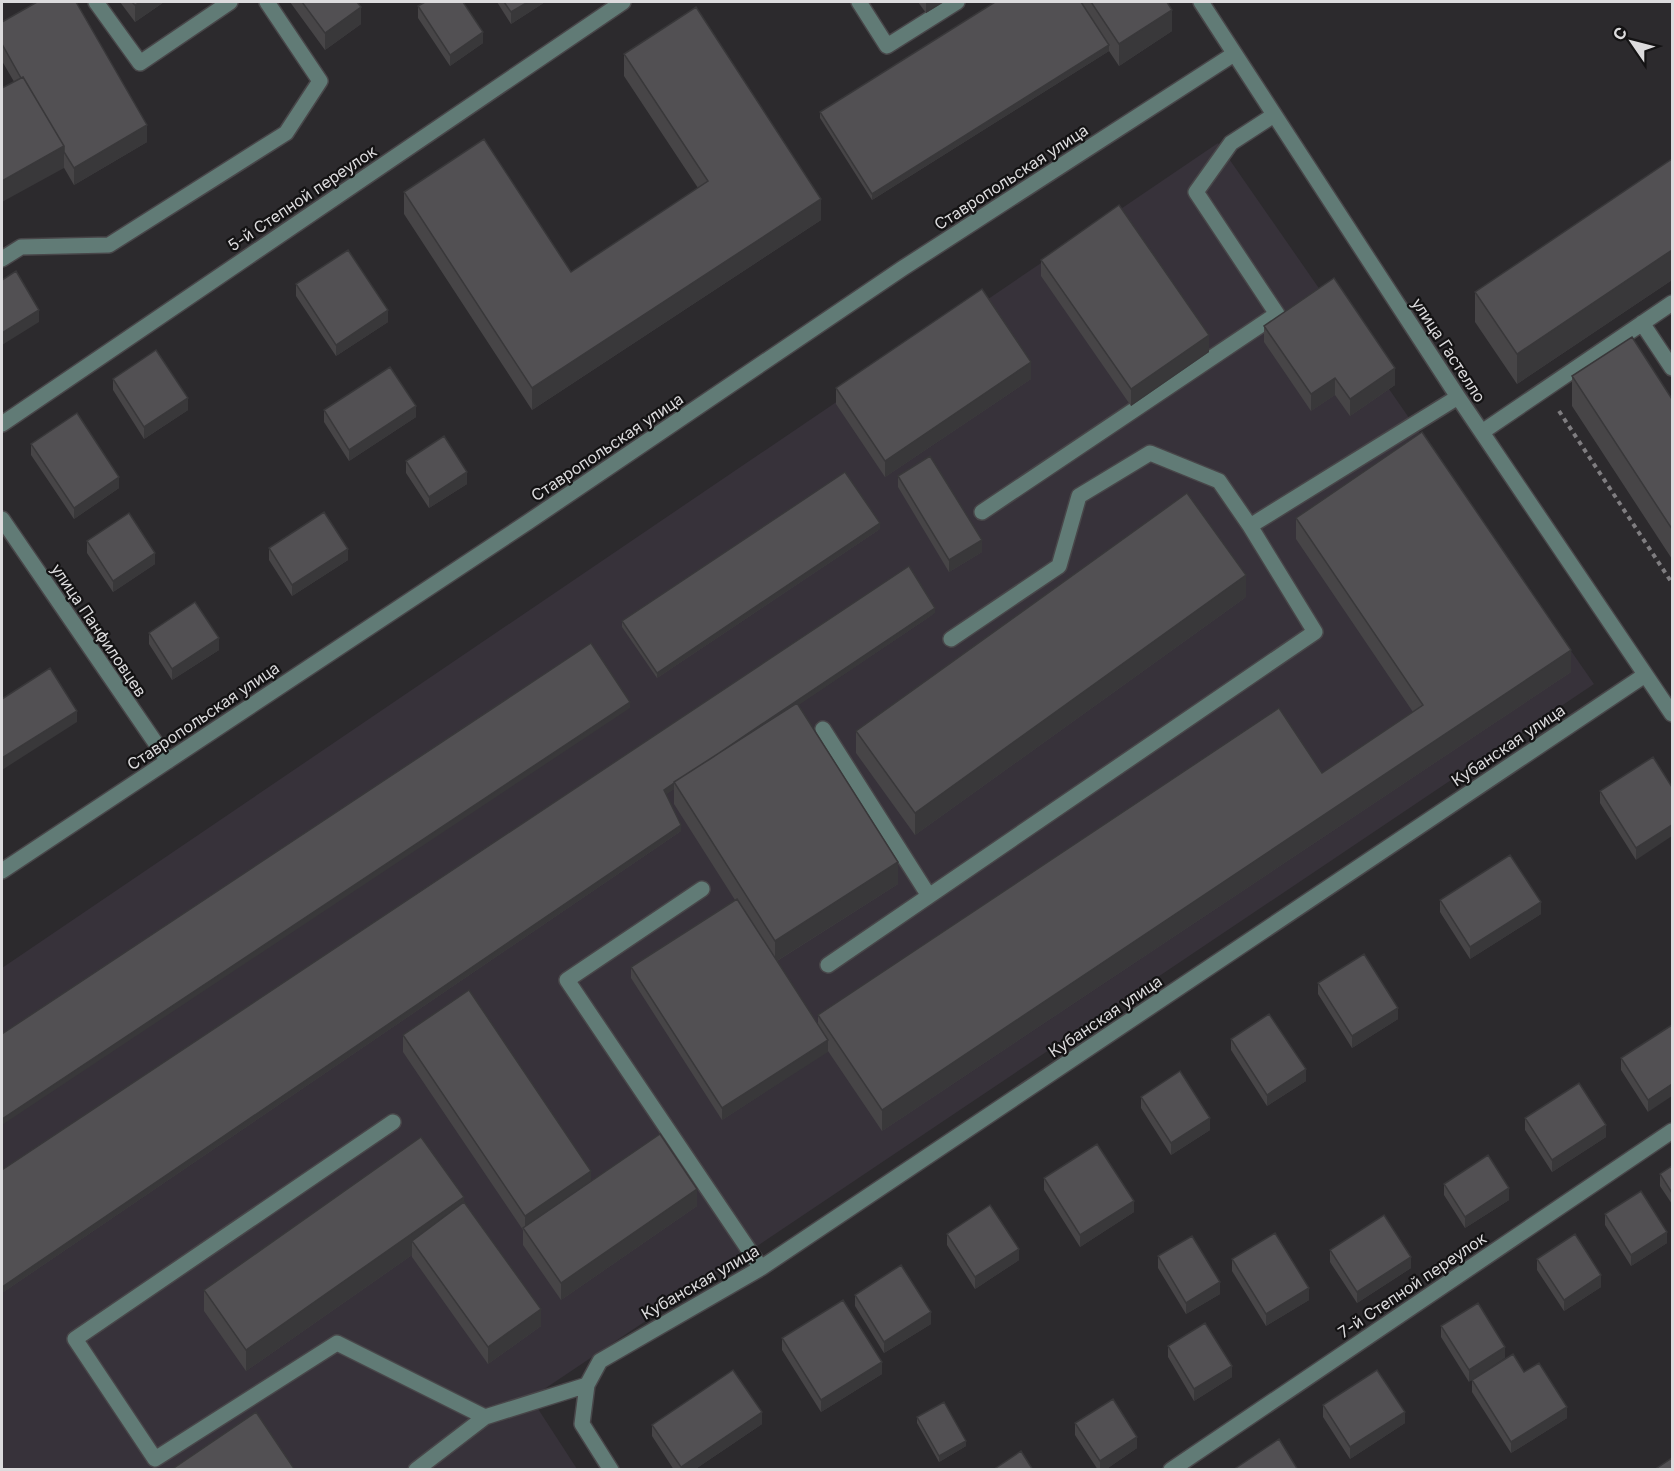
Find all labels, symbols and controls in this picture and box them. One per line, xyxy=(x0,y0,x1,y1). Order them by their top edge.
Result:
north arrow xyxy=(1602,12,1662,72)
text: С xyxy=(1608,23,1631,44)
street label: Ставропольская улица xyxy=(930,120,1092,234)
street label: 5-й Степной переулок xyxy=(224,141,380,255)
street label: улица Гастелло xyxy=(1408,294,1490,406)
street label: Ставропольская улица xyxy=(527,389,687,505)
street label: улица Панфиловцев xyxy=(47,560,151,700)
street label: Ставропольская улица xyxy=(123,658,283,774)
street label: Кубанская улица xyxy=(1447,700,1569,790)
street label: Кубанская улица xyxy=(1044,971,1166,1061)
street label: 7-й Степной переулок xyxy=(1334,1228,1490,1342)
street label: Кубанская улица xyxy=(638,1240,762,1324)

